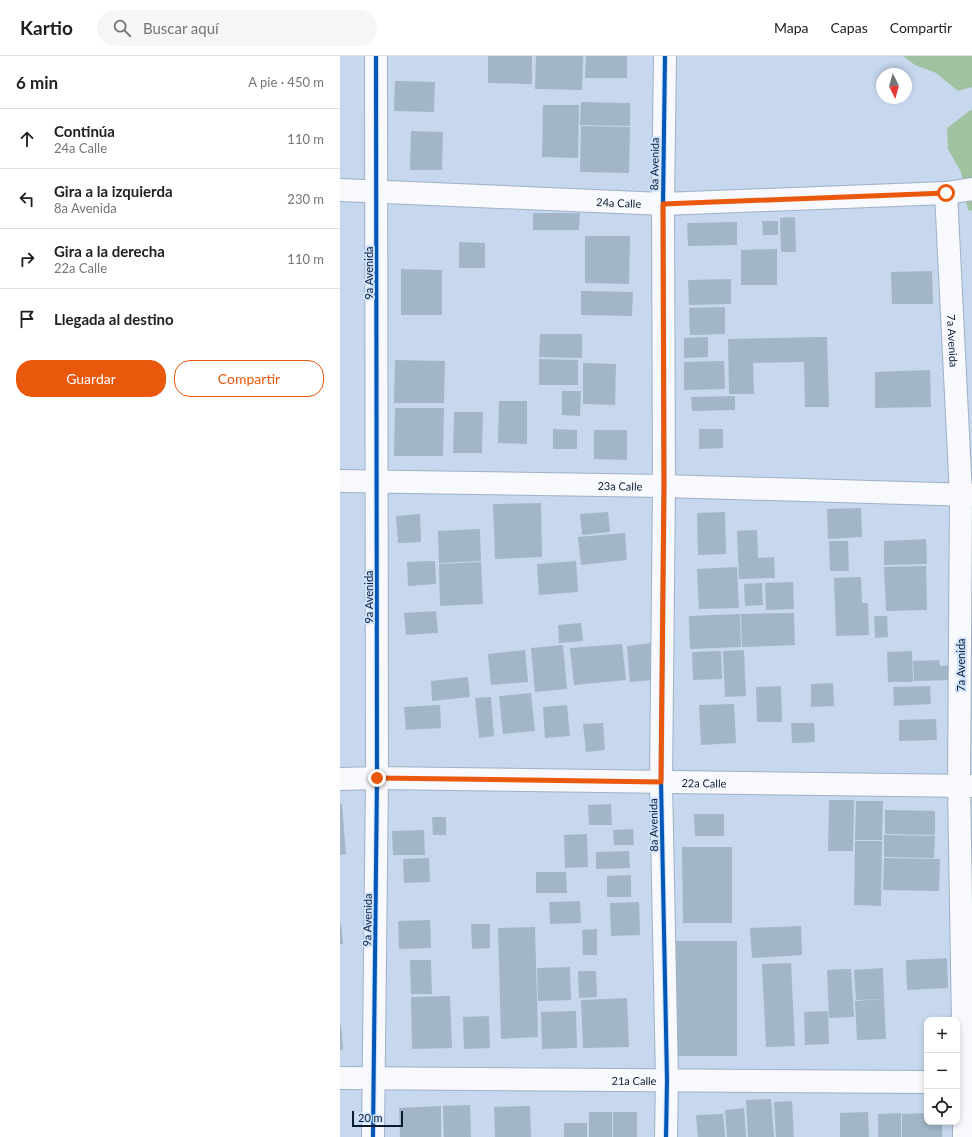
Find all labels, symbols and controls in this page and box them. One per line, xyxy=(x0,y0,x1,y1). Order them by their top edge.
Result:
search box xyxy=(97,10,377,46)
text: Kartio xyxy=(20,16,73,39)
icon: search xyxy=(111,17,133,39)
text: Buscar aquí xyxy=(143,19,219,37)
text: Mapa xyxy=(774,19,809,36)
text: Capas xyxy=(831,19,868,36)
text: Compartir xyxy=(890,19,952,36)
north arrow xyxy=(876,68,912,104)
text: 6 min xyxy=(16,72,58,93)
text: A pie · 450 m xyxy=(248,74,324,90)
text: Continúa xyxy=(54,122,115,140)
icon: ahead xyxy=(16,128,38,150)
text: 110 m xyxy=(287,131,324,147)
street label: 8a Avenida xyxy=(647,137,661,191)
text: 24a Calle xyxy=(54,140,107,156)
text: Gira a la izquierda xyxy=(54,182,173,200)
route start xyxy=(937,184,955,202)
icon: left xyxy=(16,188,38,210)
text: 230 m xyxy=(287,191,324,207)
street label: 24a Calle xyxy=(596,195,642,210)
text: 8a Avenida xyxy=(54,200,117,216)
text: Gira a la derecha xyxy=(54,242,165,260)
street label: 9a Avenida xyxy=(362,246,375,300)
icon: right xyxy=(16,248,38,270)
text: 110 m xyxy=(287,251,324,267)
text: 22a Calle xyxy=(54,260,107,276)
icon: arrive xyxy=(16,308,38,330)
text: Llegada al destino xyxy=(54,310,174,328)
street label: 7a Avenida xyxy=(946,314,961,368)
button: Guardar xyxy=(16,360,166,397)
button: Compartir xyxy=(174,360,324,397)
street label: 23a Calle xyxy=(597,478,643,492)
street label: 9a Avenida xyxy=(362,570,375,624)
street label: 7a Avenida xyxy=(954,638,967,692)
route end xyxy=(368,769,386,787)
street label: 22a Calle xyxy=(681,776,727,789)
street label: 8a Avenida xyxy=(646,798,660,852)
street label: 9a Avenida xyxy=(360,893,374,947)
map controls xyxy=(924,1017,960,1125)
button: + xyxy=(924,1017,960,1053)
button: − xyxy=(924,1053,960,1089)
street label: 21a Calle xyxy=(611,1073,657,1087)
button: locate xyxy=(924,1089,960,1125)
scale bar xyxy=(352,1109,403,1128)
text: 20 m xyxy=(358,1111,383,1124)

